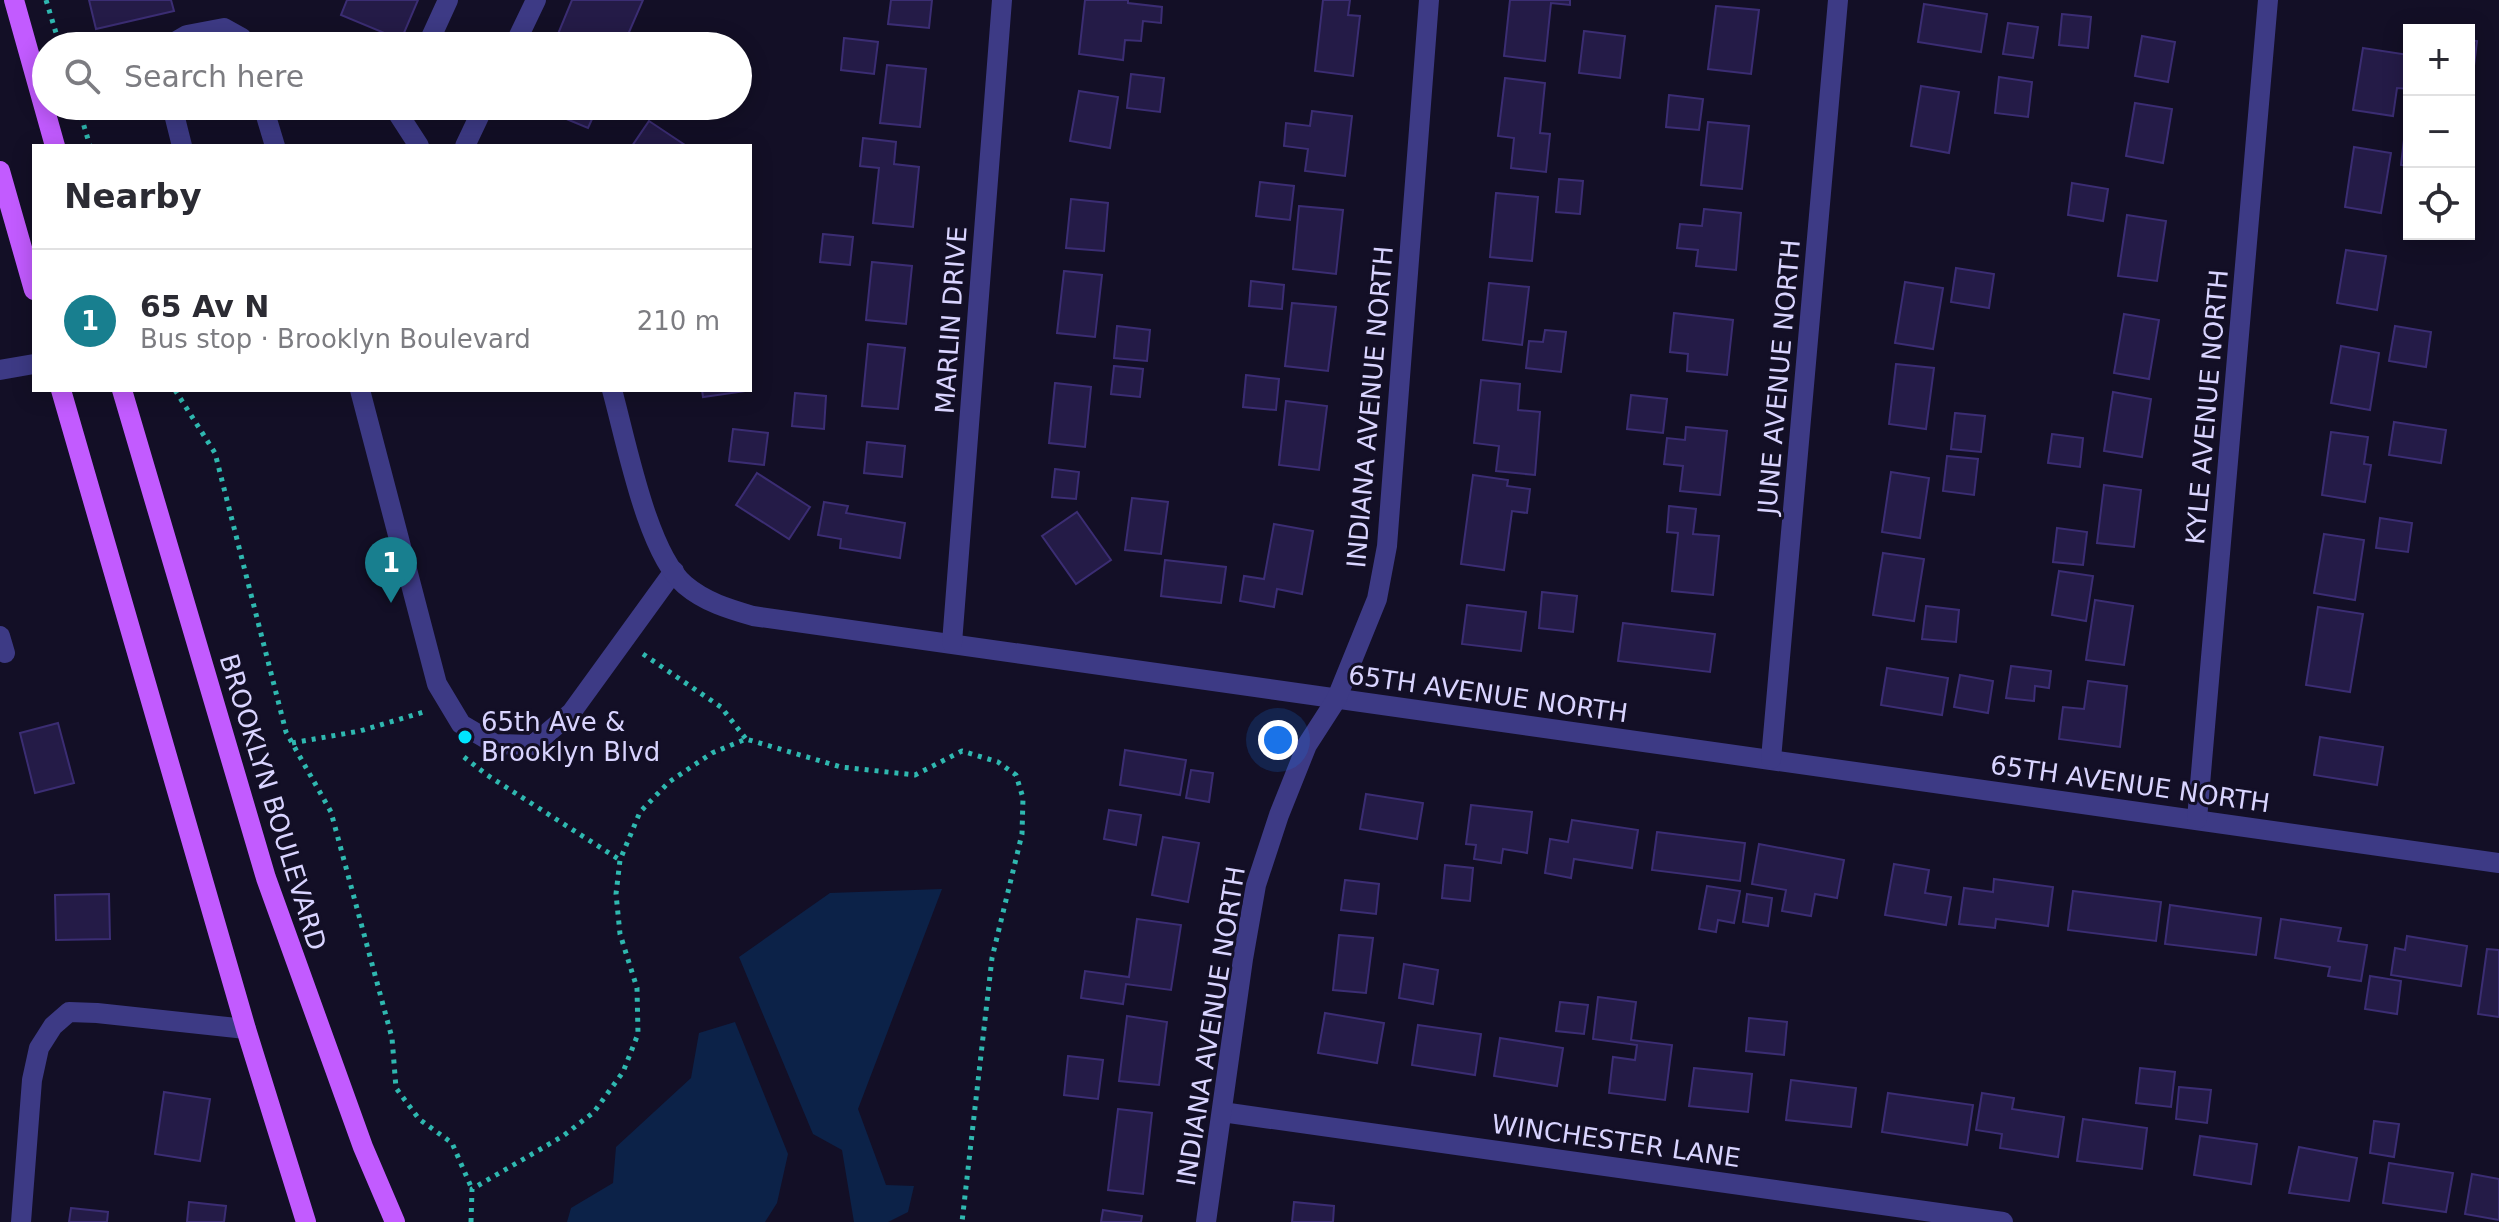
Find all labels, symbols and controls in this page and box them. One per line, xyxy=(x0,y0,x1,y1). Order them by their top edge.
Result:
map controls xyxy=(2403,24,2475,240)
button: + xyxy=(2403,24,2475,96)
search box xyxy=(32,32,752,120)
icon: search xyxy=(60,54,104,98)
text: Search here xyxy=(124,59,304,94)
button: − xyxy=(2403,96,2475,168)
button: locate xyxy=(2403,168,2475,240)
text: Nearby xyxy=(64,176,202,216)
street label: MARLIN DRIVE xyxy=(929,225,973,415)
street label: JUNE AVENUE NORTH xyxy=(1752,238,1806,518)
street label: INDIANA AVENUE NORTH xyxy=(1341,245,1399,569)
street label: KYLE AVENUE NORTH xyxy=(2180,268,2234,546)
text: 65 Av N xyxy=(140,289,269,324)
text: 1 xyxy=(81,306,99,336)
text: 210 m xyxy=(637,306,720,336)
text: Bus stop · Brooklyn Boulevard xyxy=(140,324,531,354)
pin: 1 xyxy=(365,537,417,603)
street label: BROOKLYN BOULEVARD xyxy=(214,650,332,954)
street label: 65TH AVENUE NORTH xyxy=(1346,660,1630,728)
place label: 65th Ave & Brooklyn Blvd xyxy=(481,707,660,767)
your location xyxy=(1258,720,1298,760)
marker: 65th Ave & Brooklyn Blvd xyxy=(456,728,474,746)
street label: 65TH AVENUE NORTH xyxy=(1988,750,2272,818)
street label: INDIANA AVENUE NORTH xyxy=(1171,864,1251,1188)
street label: WINCHESTER LANE xyxy=(1490,1109,1742,1173)

